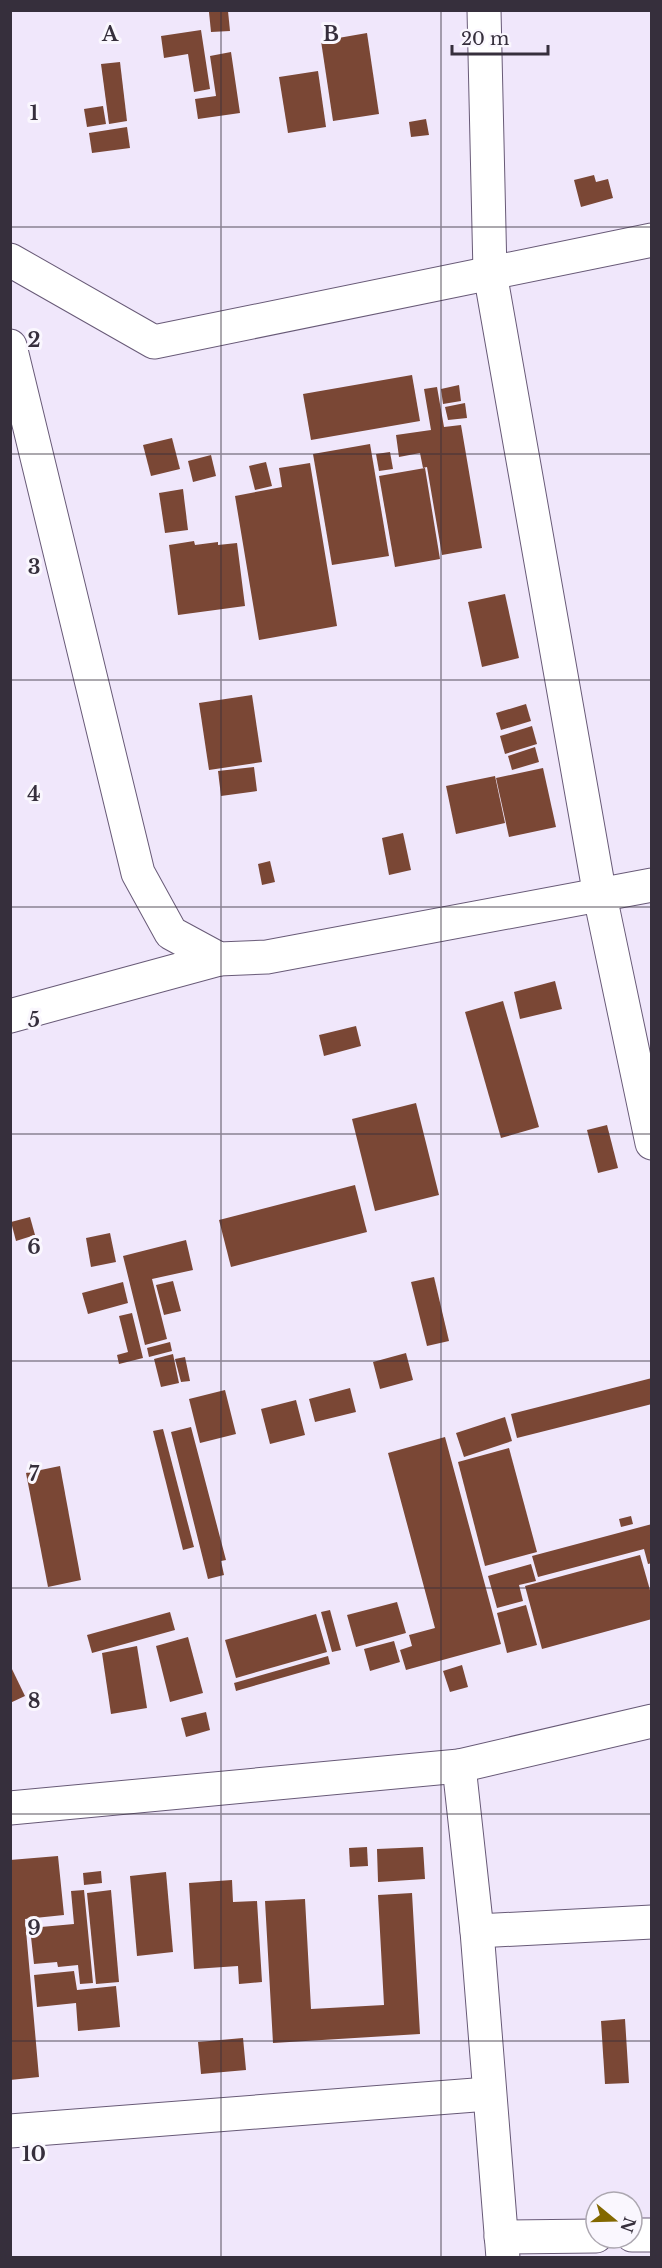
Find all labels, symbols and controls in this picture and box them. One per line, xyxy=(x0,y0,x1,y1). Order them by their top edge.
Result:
scale bar xyxy=(452,18,548,56)
text: A xyxy=(101,22,119,46)
text: B xyxy=(323,22,339,46)
text: 20 m xyxy=(461,28,509,50)
text: 1 xyxy=(30,101,39,125)
text: 2 xyxy=(27,328,41,352)
text: 3 xyxy=(28,555,40,579)
text: 4 xyxy=(27,782,41,806)
text: 5 xyxy=(28,1008,40,1032)
text: 6 xyxy=(27,1235,41,1259)
text: 7 xyxy=(29,1462,40,1486)
text: 8 xyxy=(28,1689,40,1713)
text: 9 xyxy=(27,1916,41,1940)
text: 10 xyxy=(22,2142,46,2166)
north arrow xyxy=(584,2190,644,2250)
text: N xyxy=(616,2215,640,2235)

